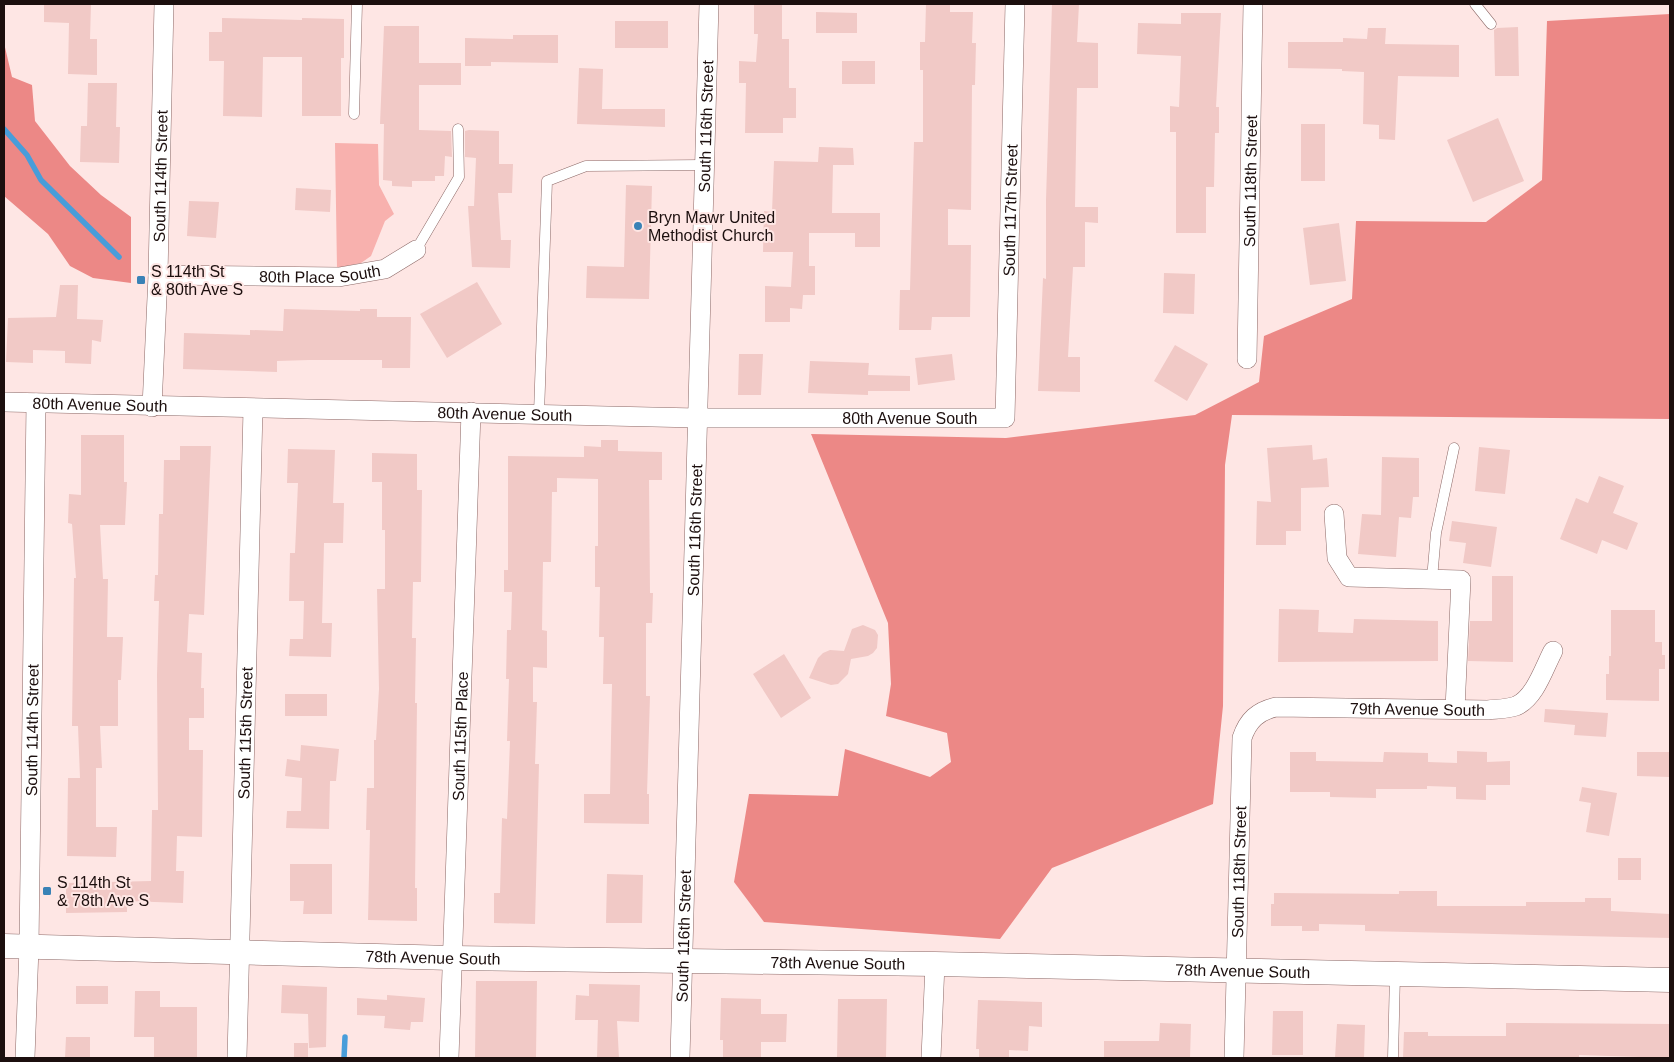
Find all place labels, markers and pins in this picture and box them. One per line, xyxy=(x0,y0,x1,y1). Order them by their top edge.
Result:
place label: Bryn Mawr United Methodist Church xyxy=(648,209,775,244)
marker: Bryn Mawr United Methodist Church xyxy=(632,220,644,232)
place label: S 114th St & 80th Ave S xyxy=(151,263,243,298)
marker: S 114th St & 80th Ave S xyxy=(135,274,147,286)
place label: S 114th St & 78th Ave S xyxy=(57,874,149,909)
marker: S 114th St & 78th Ave S xyxy=(41,885,53,897)

